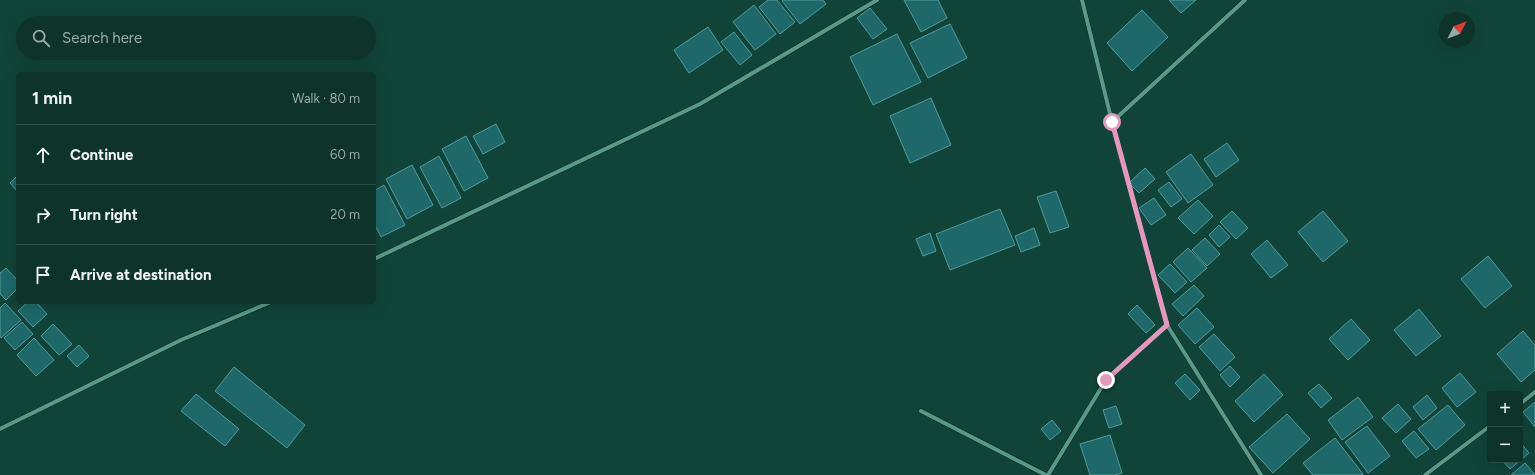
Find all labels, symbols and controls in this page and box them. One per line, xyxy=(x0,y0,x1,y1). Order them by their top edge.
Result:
north arrow xyxy=(1439,12,1475,48)
search box xyxy=(16,16,376,60)
icon: search xyxy=(30,27,52,49)
text: Search here xyxy=(62,29,142,47)
text: 1 min xyxy=(32,88,72,108)
text: Walk · 80 m xyxy=(292,91,360,106)
route start xyxy=(1103,113,1121,131)
icon: ahead xyxy=(32,144,54,166)
text: Continue xyxy=(70,146,133,164)
text: 60 m xyxy=(330,147,360,162)
icon: right xyxy=(32,204,54,226)
text: Turn right xyxy=(70,206,138,224)
text: 20 m xyxy=(330,207,360,222)
icon: arrive xyxy=(32,264,54,286)
text: Arrive at destination xyxy=(70,266,211,284)
route end xyxy=(1097,371,1115,389)
map controls xyxy=(1487,391,1523,463)
button: + xyxy=(1487,391,1523,427)
button: − xyxy=(1487,427,1523,463)

